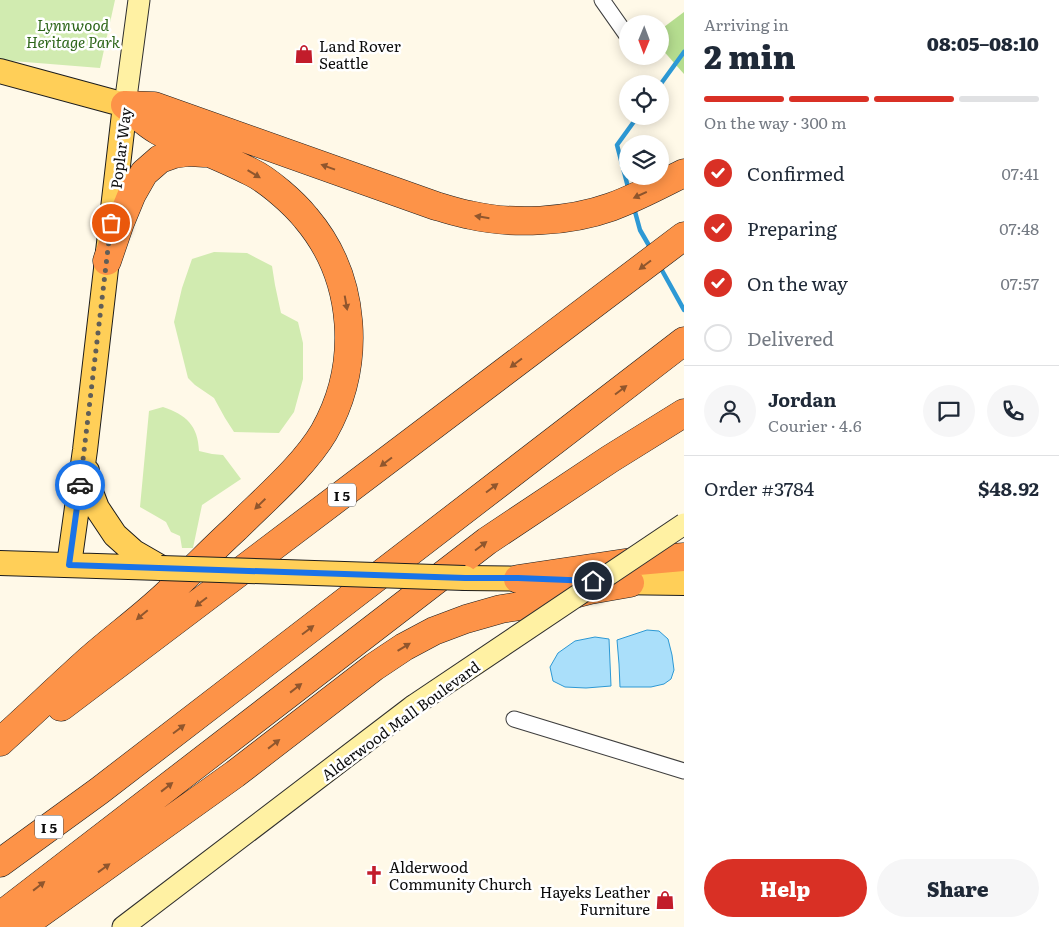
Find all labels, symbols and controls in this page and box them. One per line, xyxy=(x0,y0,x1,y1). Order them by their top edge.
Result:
text: Arriving in xyxy=(704,12,789,36)
park label: Lynnwood Heritage Park xyxy=(26,13,121,53)
north arrow xyxy=(619,15,669,65)
map controls xyxy=(619,15,669,185)
text: 08:05–08:10 xyxy=(927,29,1039,57)
text: 2 min xyxy=(704,31,796,79)
place label: Land Rover Seattle xyxy=(319,34,401,74)
shop icon: Land Rover Seattle xyxy=(293,43,315,65)
button: locate xyxy=(619,75,669,125)
street label: Poplar Way xyxy=(104,106,136,190)
text: On the way · 300 m xyxy=(704,110,847,134)
button: layers xyxy=(619,135,669,185)
icon: check xyxy=(704,159,732,187)
text: Confirmed xyxy=(747,159,845,187)
text: 07:41 xyxy=(1002,161,1039,185)
one-way arrow xyxy=(320,163,335,170)
one-way arrow xyxy=(248,170,261,179)
one-way arrow xyxy=(633,191,647,199)
pin xyxy=(90,202,132,244)
icon: bag xyxy=(97,209,125,237)
one-way arrow xyxy=(474,213,490,221)
icon: check xyxy=(704,214,732,242)
text: Preparing xyxy=(747,214,837,242)
text: 07:48 xyxy=(999,216,1039,240)
one-way arrow xyxy=(639,260,652,271)
icon: check xyxy=(704,269,732,297)
text: On the way xyxy=(747,269,848,297)
text: 07:57 xyxy=(1000,271,1039,295)
one-way arrow xyxy=(342,295,350,311)
text: Delivered xyxy=(747,324,834,352)
one-way arrow xyxy=(510,358,523,369)
one-way arrow xyxy=(614,384,627,395)
button: person xyxy=(704,385,756,437)
text: Jordan xyxy=(768,385,837,413)
button: chat xyxy=(923,385,975,437)
button: phone xyxy=(987,385,1039,437)
text: Courier · 4.6 xyxy=(768,413,862,437)
one-way arrow xyxy=(380,456,393,467)
courier xyxy=(55,460,105,510)
icon: car xyxy=(66,471,94,499)
text: Order #3784 xyxy=(704,474,814,502)
text: $48.92 xyxy=(978,474,1039,502)
one-way arrow xyxy=(485,483,498,494)
road number: I 5 xyxy=(328,484,356,506)
one-way arrow xyxy=(254,498,266,510)
one-way arrow xyxy=(474,541,487,551)
pin xyxy=(572,560,614,602)
icon: home xyxy=(579,567,607,595)
one-way arrow xyxy=(194,597,208,607)
one-way arrow xyxy=(136,610,149,621)
one-way arrow xyxy=(301,625,315,635)
one-way arrow xyxy=(398,643,411,652)
street label: Alderwood Mall Boulevard xyxy=(316,654,484,786)
one-way arrow xyxy=(289,682,302,693)
one-way arrow xyxy=(172,724,186,734)
one-way arrow xyxy=(267,739,281,749)
one-way arrow xyxy=(160,781,173,792)
road number: I 5 xyxy=(35,816,63,839)
place label: Alderwood Community Church xyxy=(389,855,532,895)
button: Help xyxy=(704,859,867,917)
button: Share xyxy=(877,859,1039,917)
one-way arrow xyxy=(97,863,111,873)
church icon: Alderwood Community Church xyxy=(363,864,385,886)
place label: Hayeks Leather Furniture xyxy=(540,880,650,920)
one-way arrow xyxy=(32,881,46,891)
shop icon: Hayeks Leather Furniture xyxy=(654,889,676,911)

